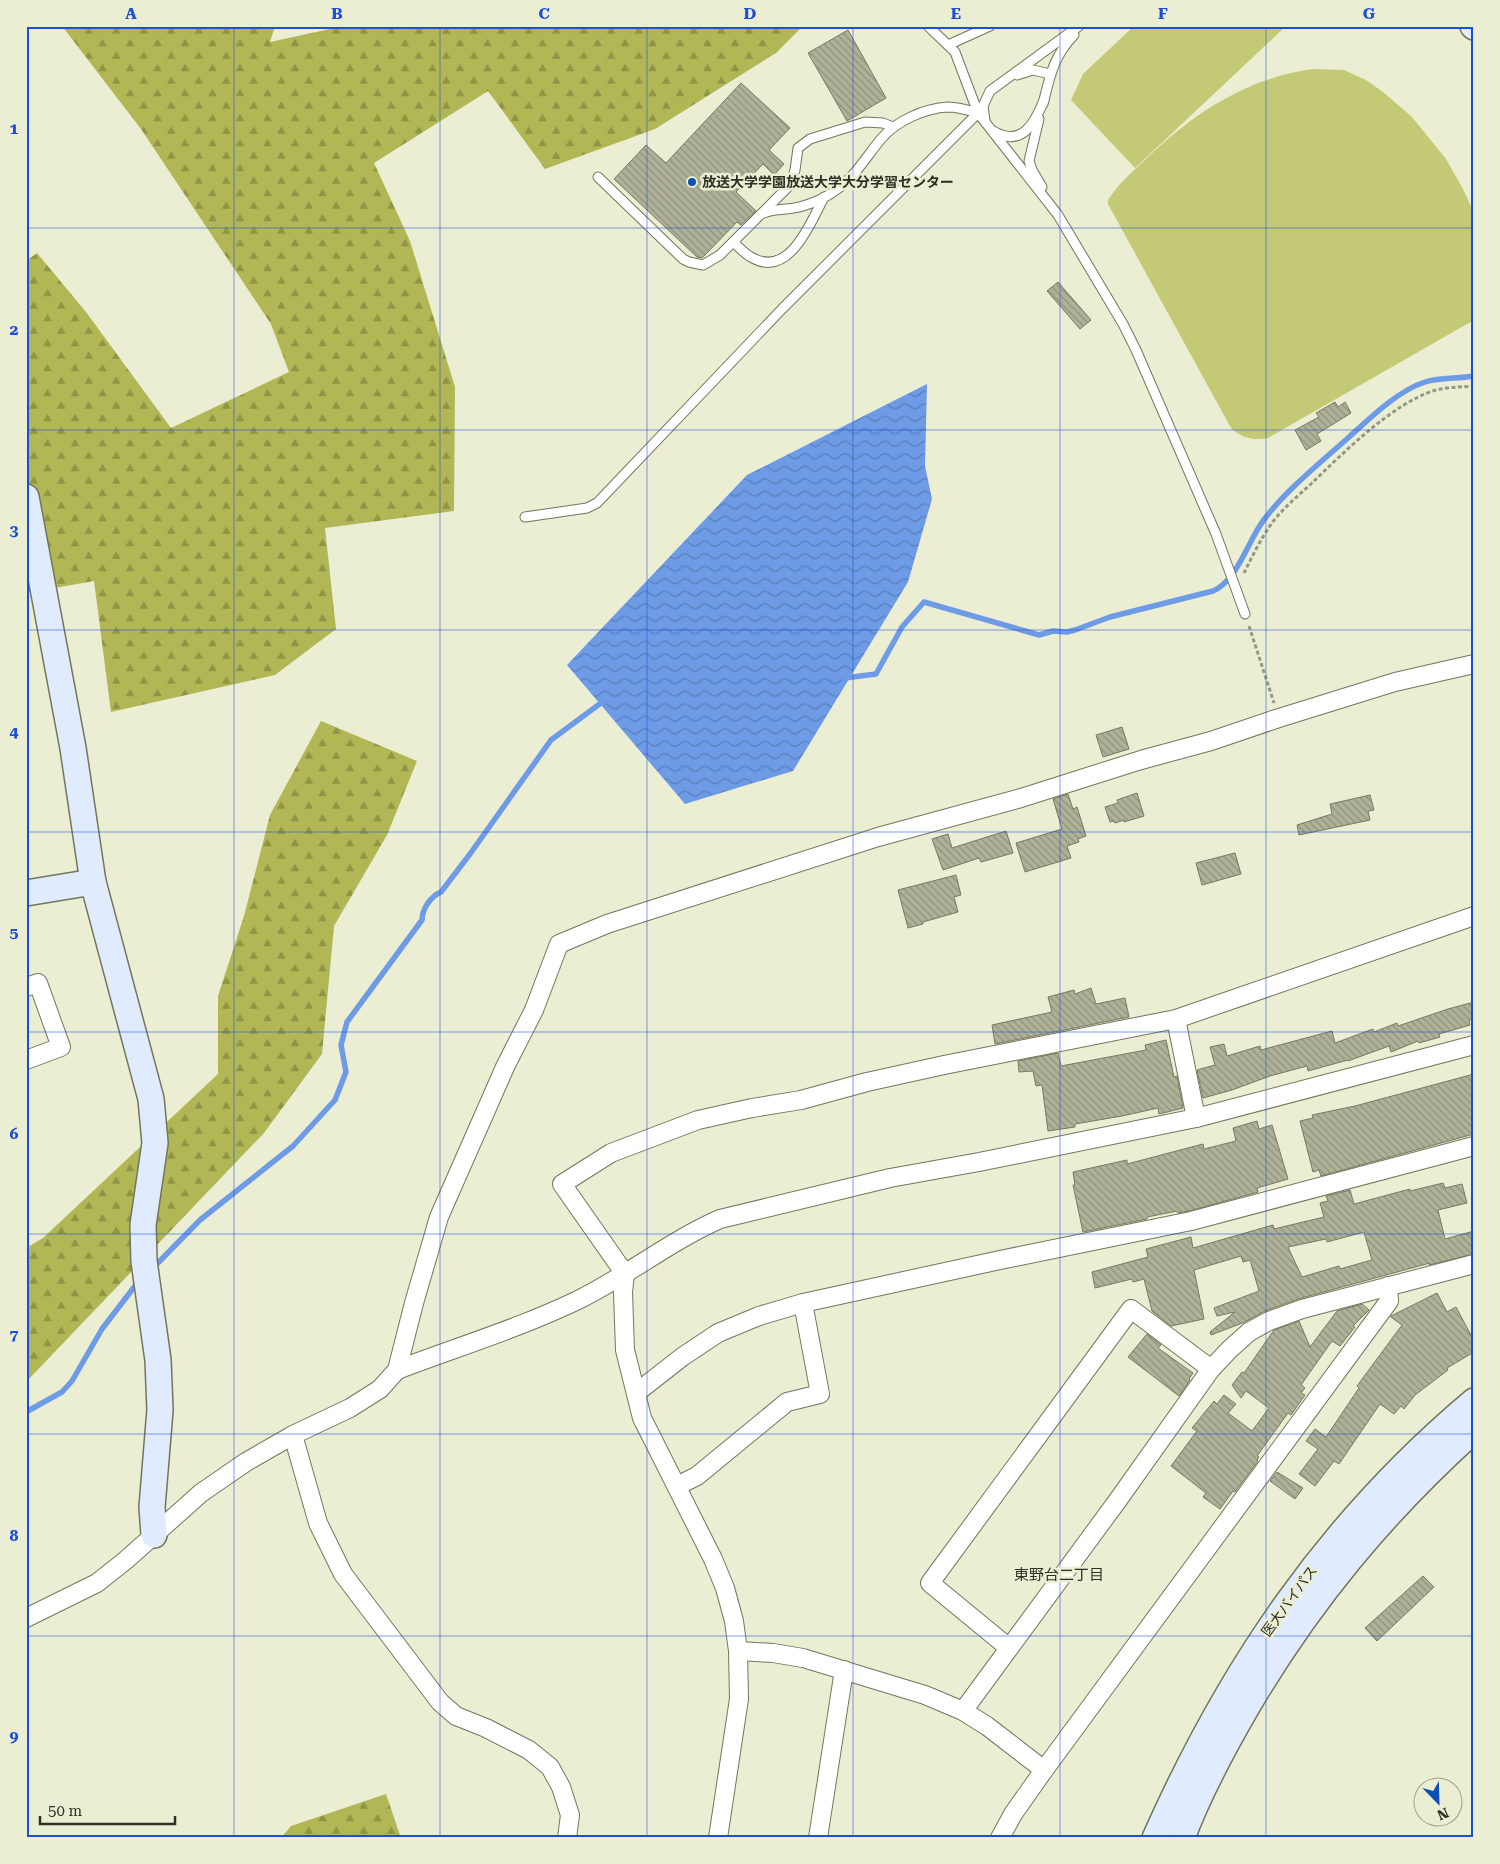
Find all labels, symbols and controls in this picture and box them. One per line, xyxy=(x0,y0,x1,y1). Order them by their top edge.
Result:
text: A xyxy=(125,4,137,23)
text: B xyxy=(331,4,343,23)
text: C xyxy=(538,4,550,23)
text: D xyxy=(744,4,757,23)
text: E xyxy=(951,4,961,23)
text: F xyxy=(1158,4,1168,23)
text: G xyxy=(1363,4,1376,23)
text: 1 xyxy=(10,119,19,138)
place label: 放送大学学園放送大学大分学習センター xyxy=(702,174,954,190)
marker: 放送大学学園放送大学大分学習センター xyxy=(686,176,698,188)
text: 2 xyxy=(10,320,19,339)
text: 3 xyxy=(10,521,19,540)
text: 4 xyxy=(10,722,19,741)
text: 5 xyxy=(10,923,19,942)
text: 6 xyxy=(10,1124,19,1143)
text: 7 xyxy=(10,1325,19,1344)
text: 8 xyxy=(10,1526,19,1545)
street label: 医大バイパス xyxy=(1258,1562,1320,1640)
district label: 東野台二丁目 xyxy=(1014,1566,1104,1584)
text: 9 xyxy=(10,1727,19,1746)
north arrow xyxy=(1412,1776,1462,1826)
scale bar xyxy=(40,1794,175,1826)
text: 50 m xyxy=(48,1802,83,1820)
text: N xyxy=(1435,1804,1451,1824)

